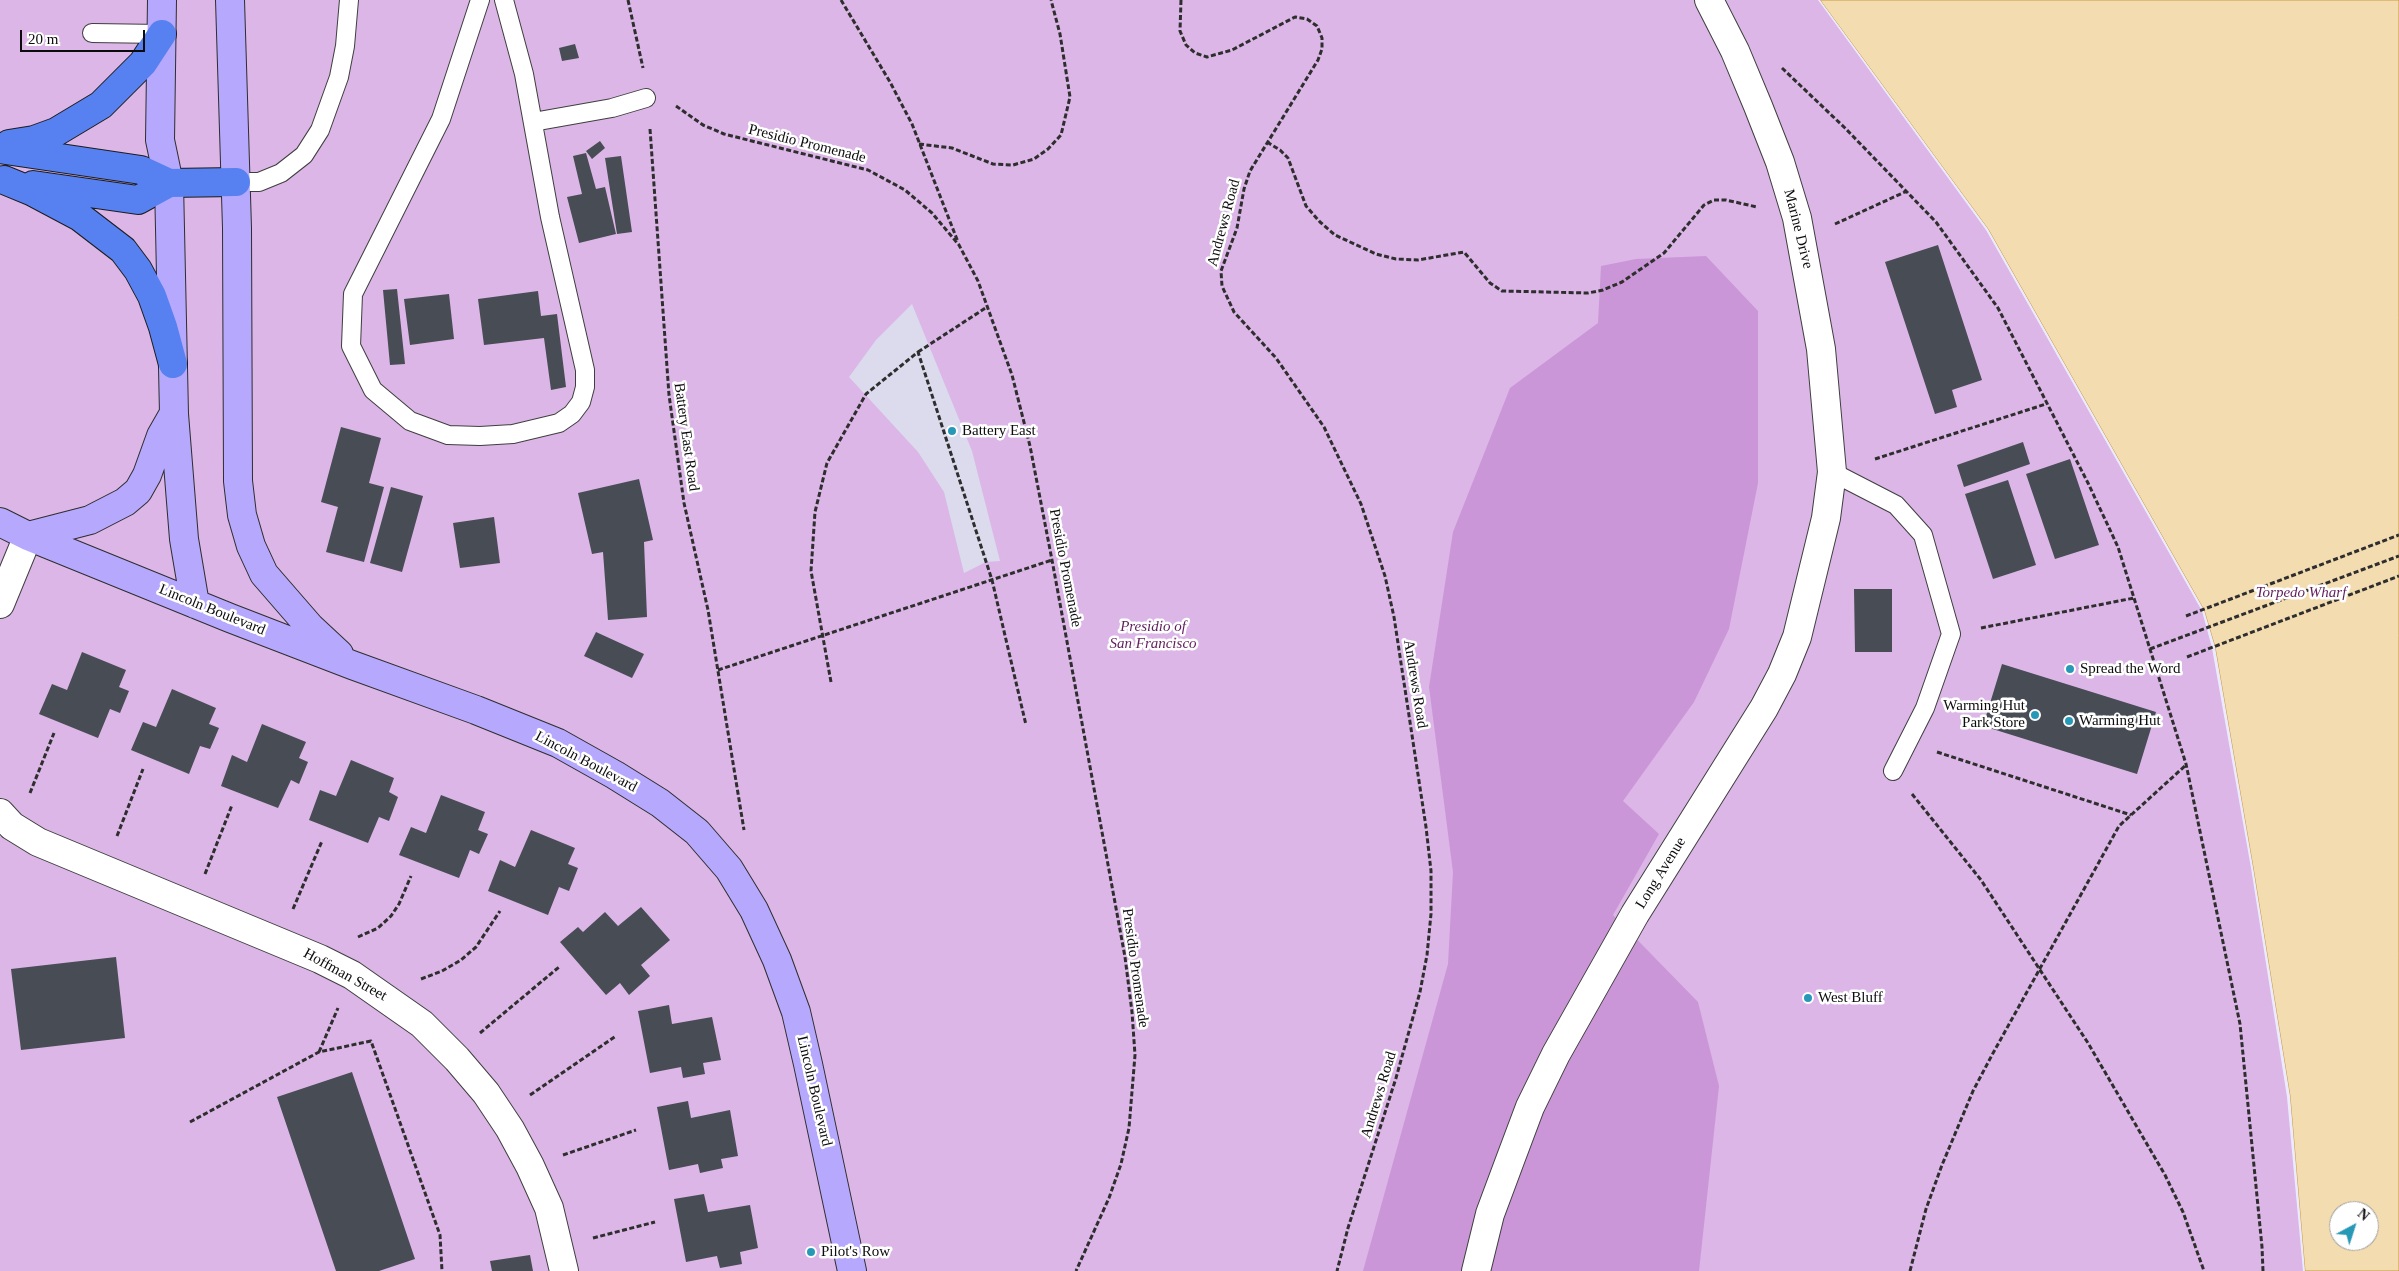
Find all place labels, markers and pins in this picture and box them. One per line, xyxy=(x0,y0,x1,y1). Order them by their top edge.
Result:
place label: Battery East xyxy=(962,422,1036,440)
marker: Battery East xyxy=(946,425,958,437)
place label: Spread the Word xyxy=(2080,660,2180,678)
marker: Spread the Word xyxy=(2064,663,2076,675)
place label: Warming Hut Park Store xyxy=(1943,697,2025,732)
marker: Warming Hut Park Store xyxy=(2029,709,2041,721)
place label: Warming Hut xyxy=(2079,712,2161,730)
marker: Warming Hut xyxy=(2063,715,2075,727)
place label: West Bluff xyxy=(1818,989,1883,1007)
marker: West Bluff xyxy=(1802,992,1814,1004)
place label: Pilot's Row xyxy=(821,1243,890,1261)
marker: Pilot's Row xyxy=(805,1246,817,1258)

